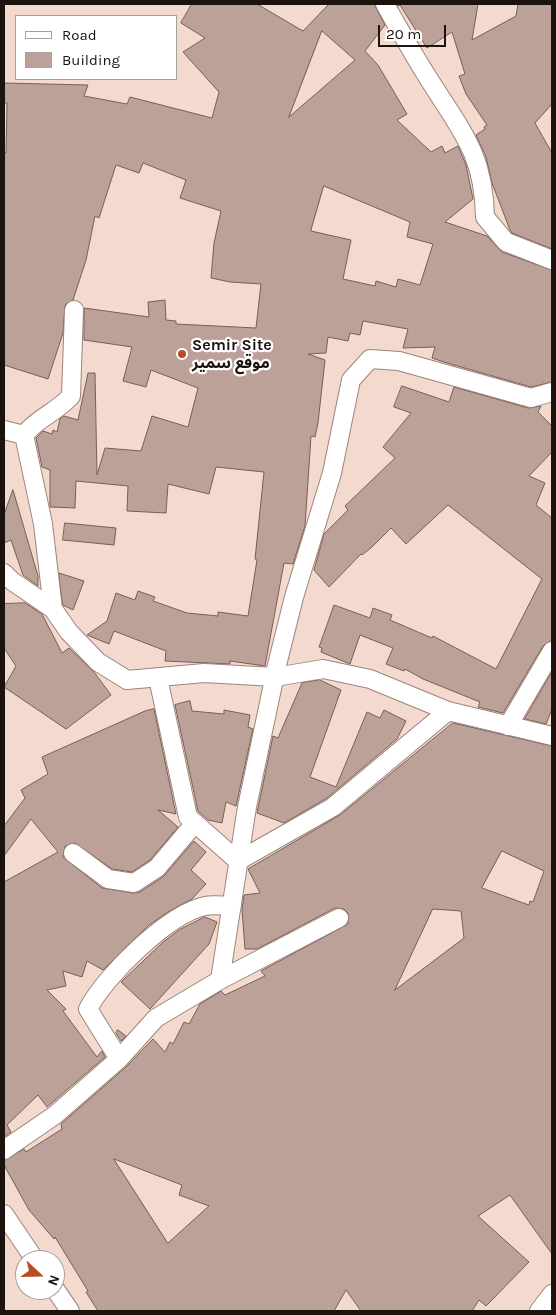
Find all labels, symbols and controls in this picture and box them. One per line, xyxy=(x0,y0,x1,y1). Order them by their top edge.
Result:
legend xyxy=(15,15,178,80)
scale bar xyxy=(381,15,448,47)
text: 20 m xyxy=(386,25,421,43)
text: Road xyxy=(62,26,97,44)
text: Building xyxy=(62,51,120,69)
place label: Semir Site موقع سمير xyxy=(192,335,272,373)
marker: Semir Site موقع سمير xyxy=(176,348,188,360)
north arrow xyxy=(15,1250,65,1300)
text: N xyxy=(44,1272,63,1288)

